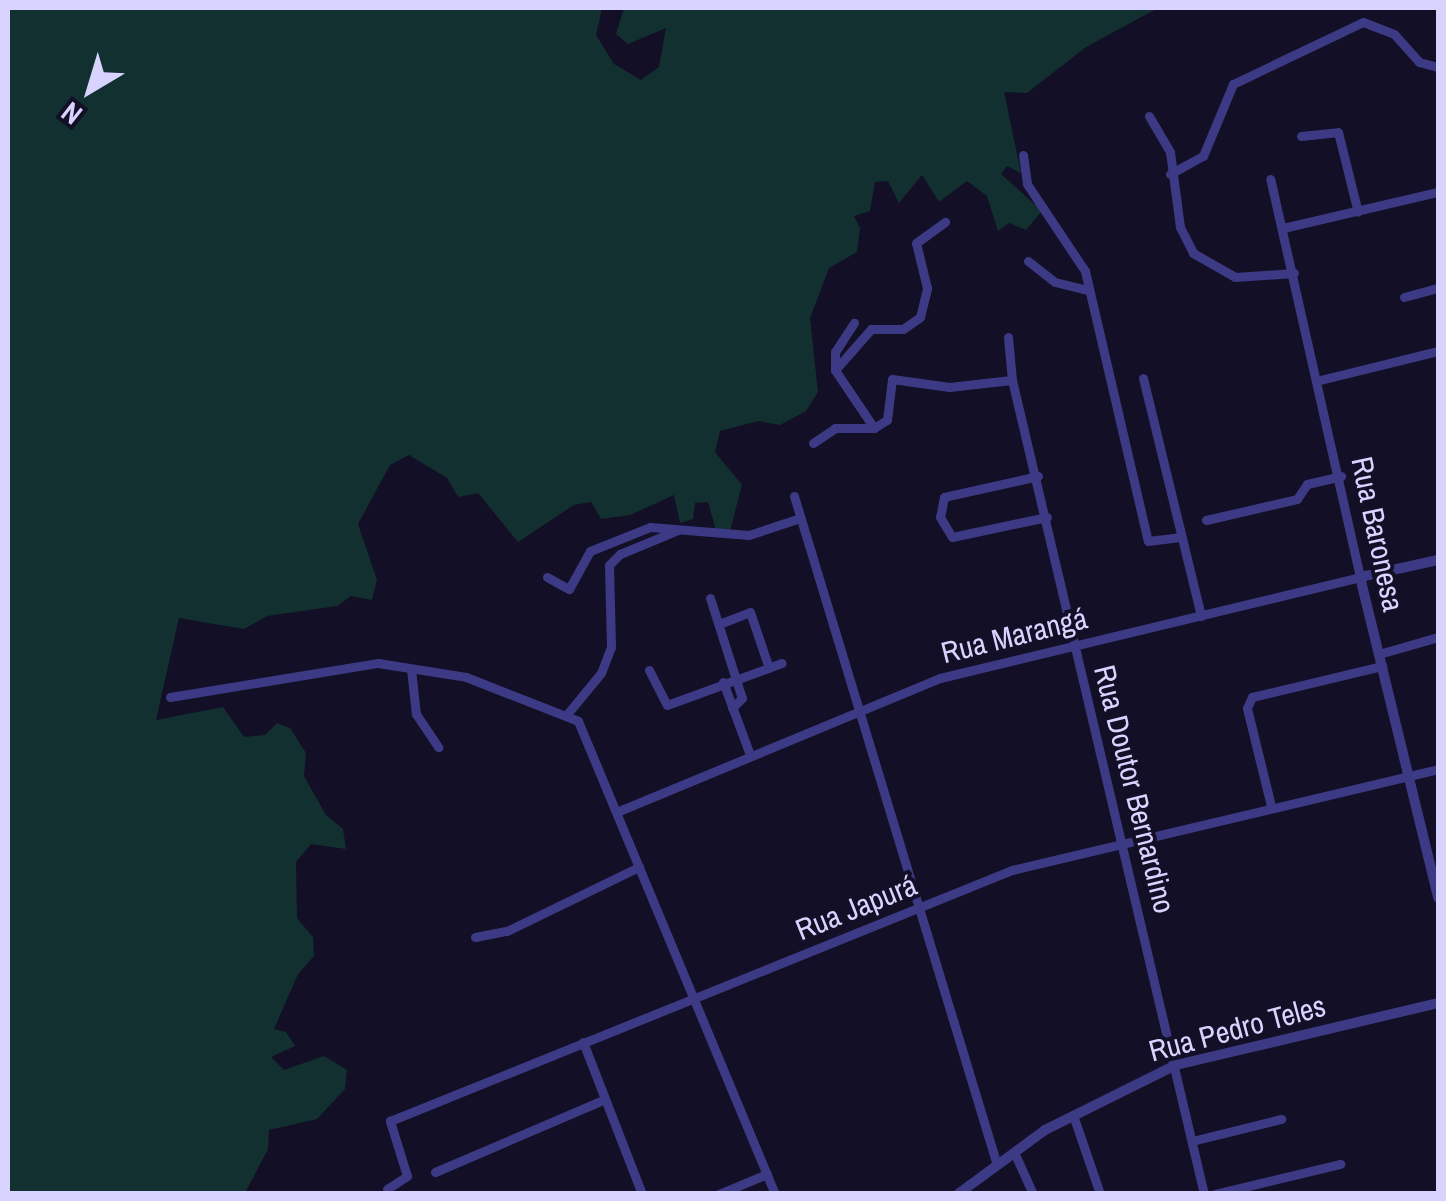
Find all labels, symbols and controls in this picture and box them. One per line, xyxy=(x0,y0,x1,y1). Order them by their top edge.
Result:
north arrow xyxy=(40,40,140,140)
text: N xyxy=(53,94,90,134)
street label: Rua Baronesa xyxy=(1344,453,1412,615)
street label: Rua Marangá xyxy=(937,600,1091,670)
street label: Rua Doutor Bernardino xyxy=(1087,661,1183,917)
street label: Rua Japurá xyxy=(790,866,922,948)
street label: Rua Pedro Teles xyxy=(1145,987,1329,1069)

